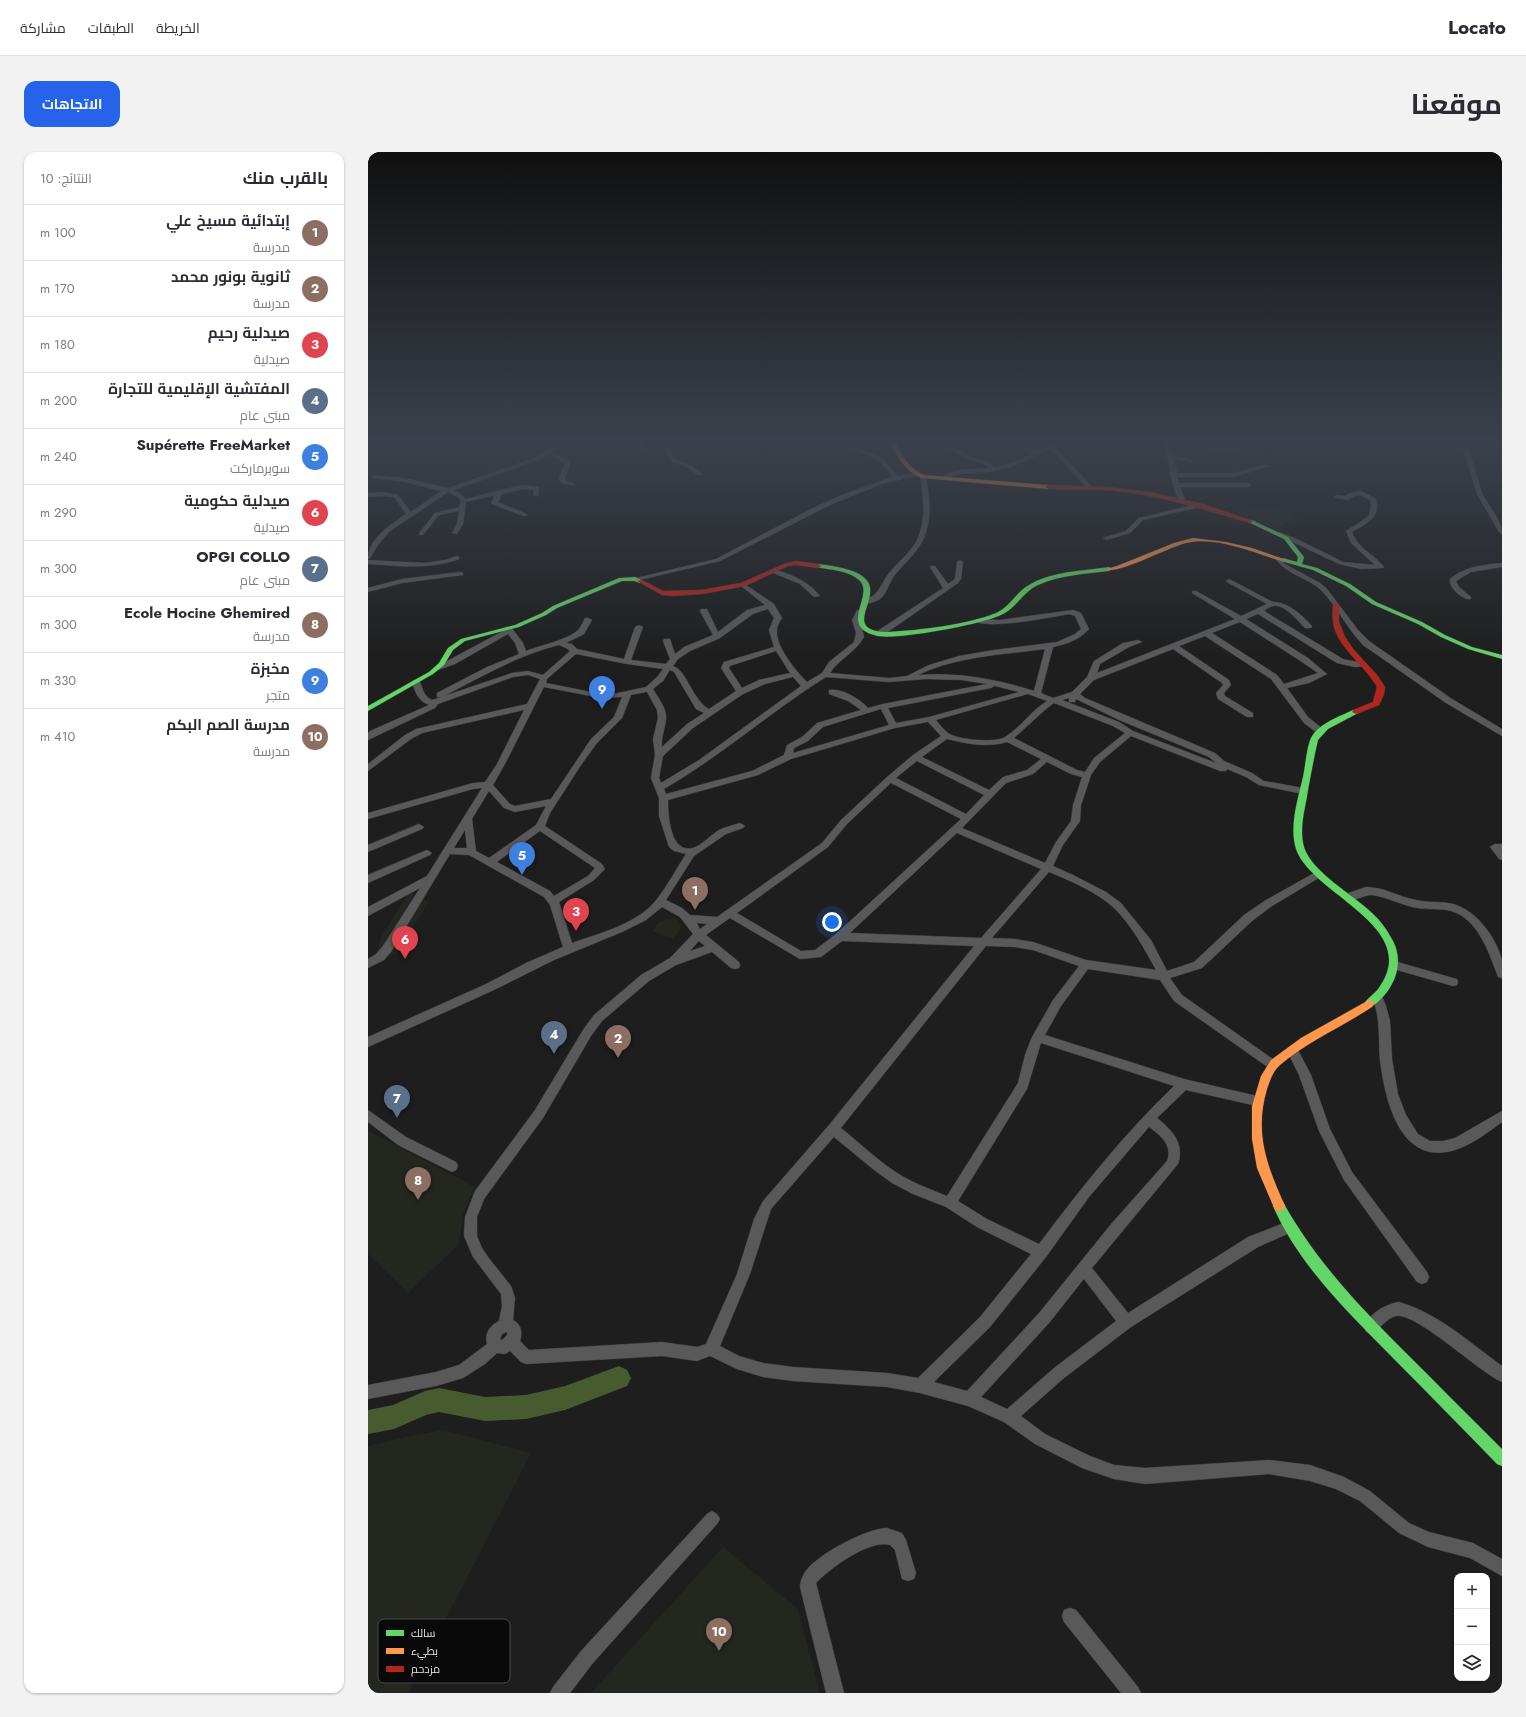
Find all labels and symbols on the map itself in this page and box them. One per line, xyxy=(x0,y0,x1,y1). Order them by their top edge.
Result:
pin: 9 xyxy=(589,676,615,709)
pin: 5 xyxy=(509,842,535,875)
pin: 1 xyxy=(682,877,708,910)
pin: 3 xyxy=(563,898,589,931)
your location xyxy=(822,912,842,932)
pin: 6 xyxy=(392,926,418,959)
pin: 4 xyxy=(541,1021,567,1054)
pin: 2 xyxy=(605,1025,631,1058)
pin: 7 xyxy=(384,1085,410,1118)
pin: 8 xyxy=(405,1167,431,1200)
pin: 10 xyxy=(706,1618,732,1651)
legend xyxy=(378,1619,510,1683)
text: سالك xyxy=(411,1625,435,1641)
text: بطيء xyxy=(411,1643,438,1660)
text: مزدحم xyxy=(411,1661,440,1677)

